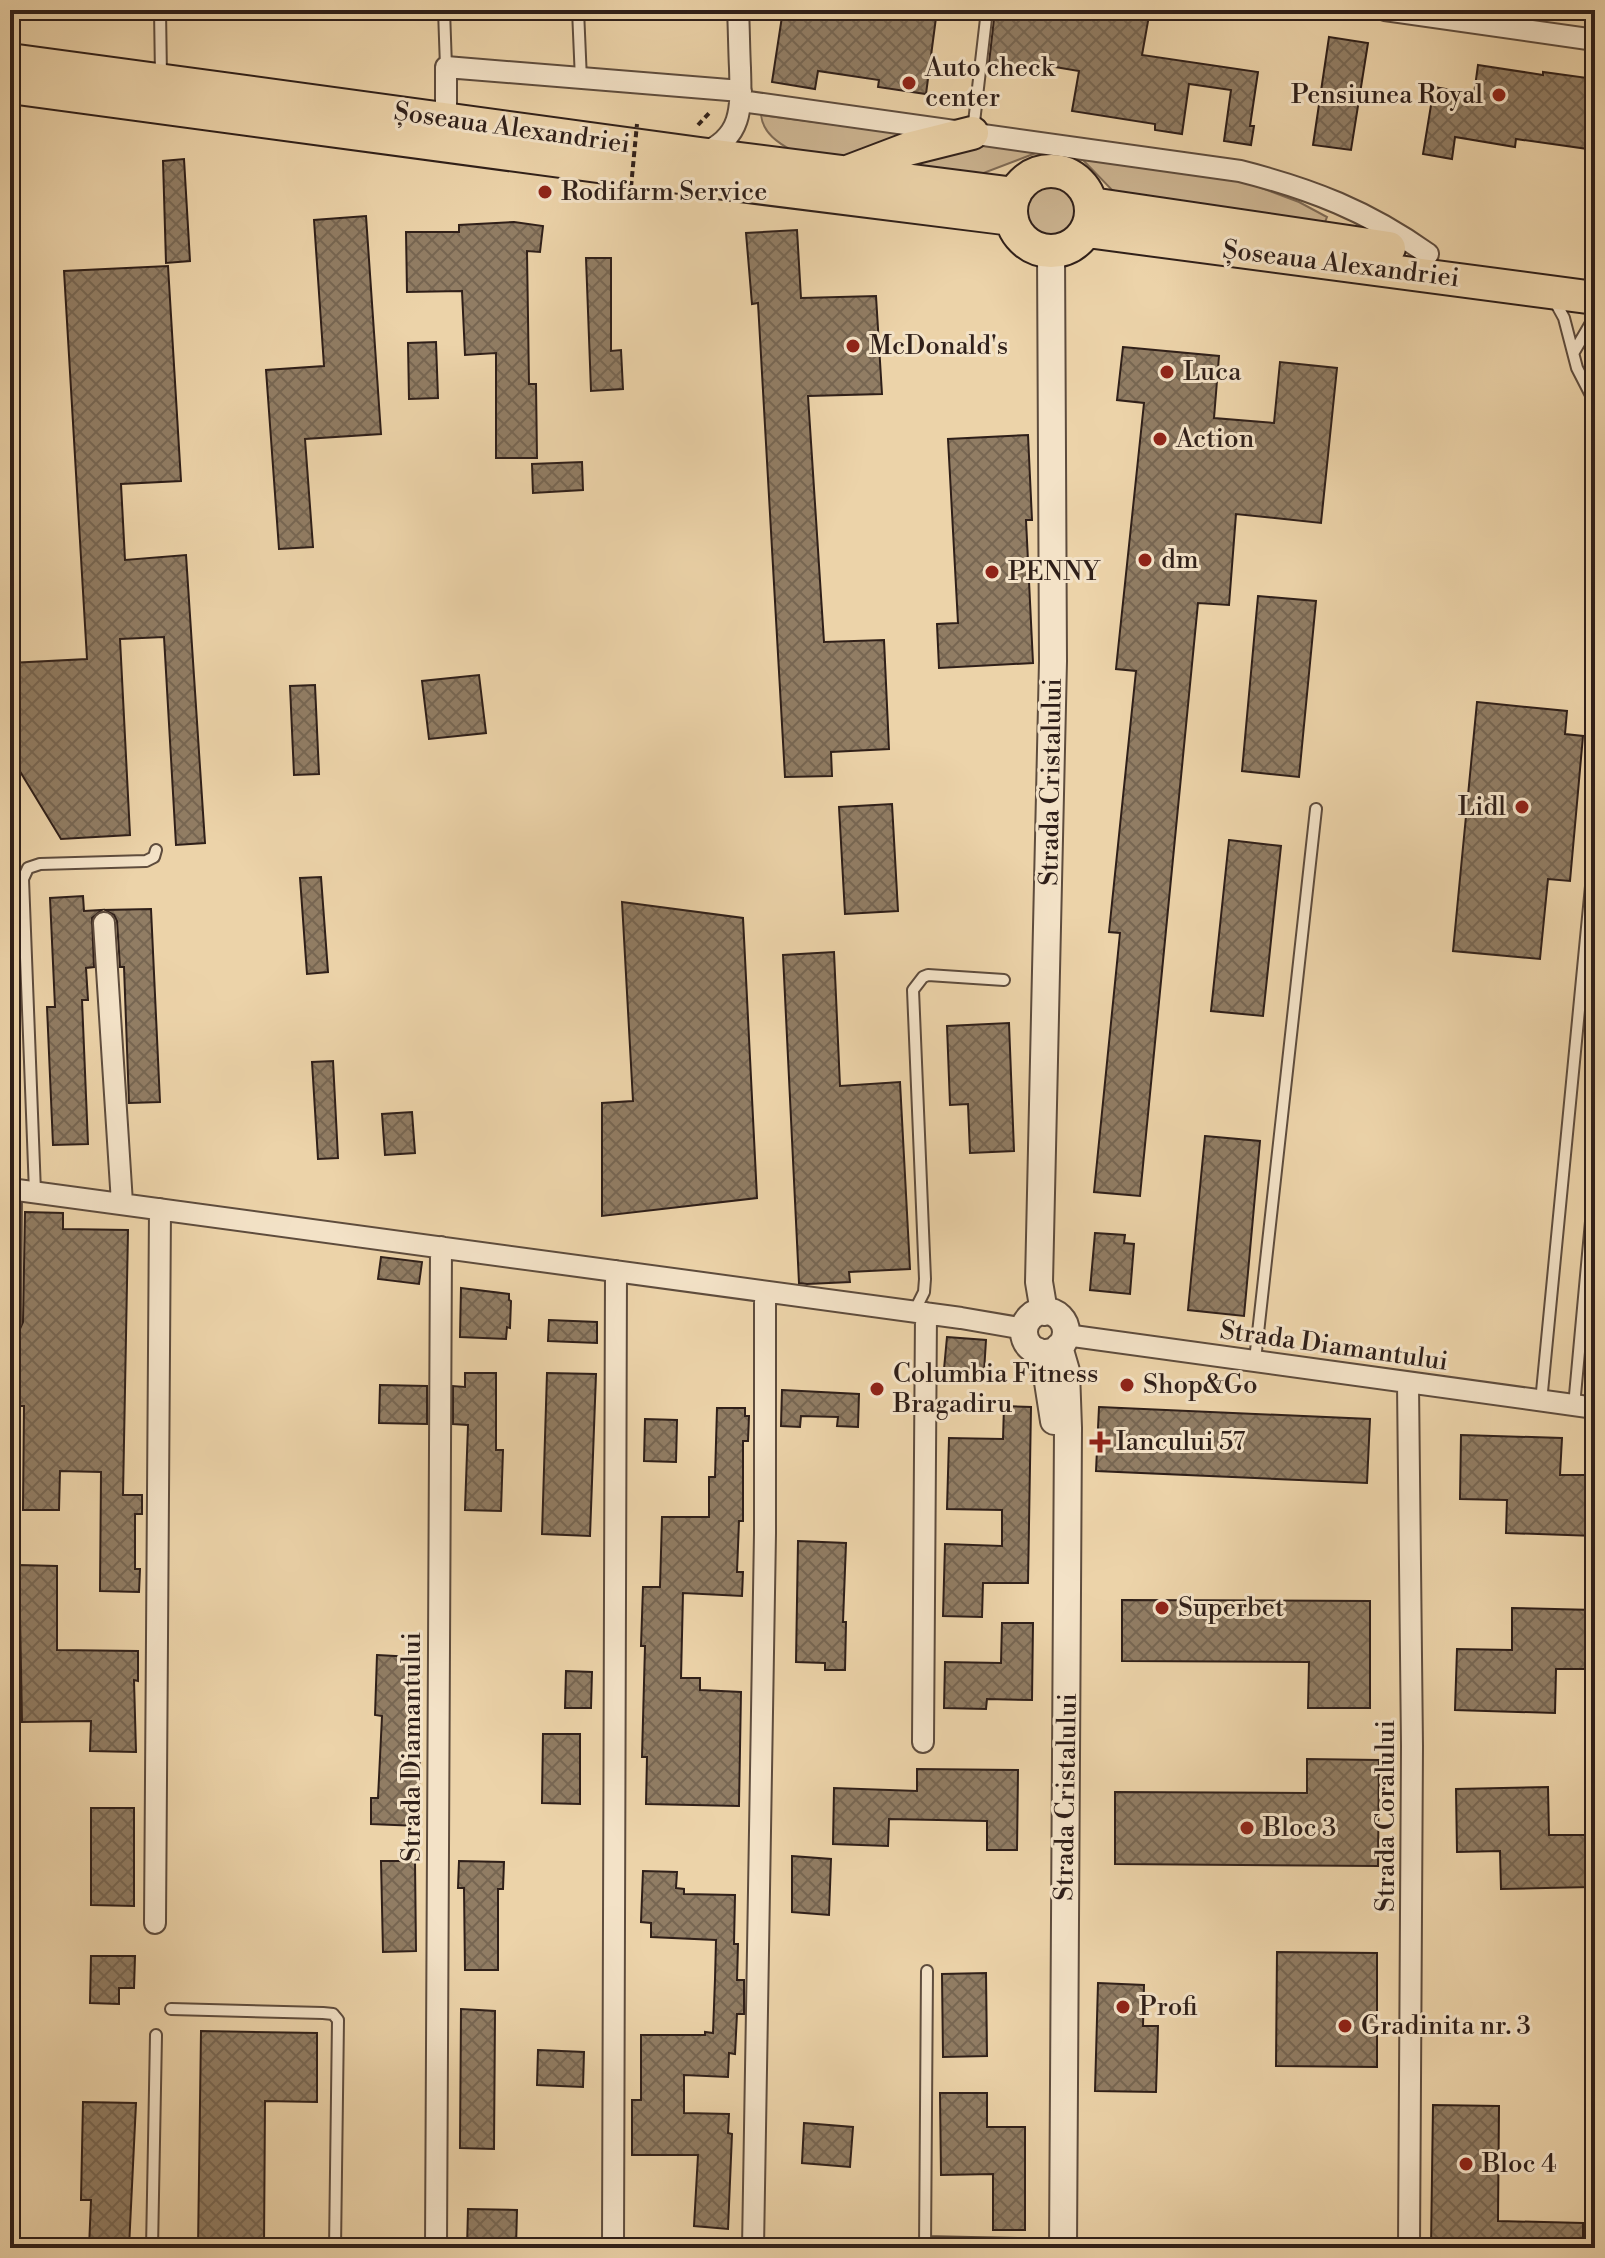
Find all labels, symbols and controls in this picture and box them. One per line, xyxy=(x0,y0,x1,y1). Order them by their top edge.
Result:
place label: Auto check center xyxy=(924,52,1056,114)
marker: Auto check center xyxy=(900,74,918,92)
place label: Pensiunea Royal xyxy=(1291,79,1483,111)
marker: Pensiunea Royal xyxy=(1490,86,1508,104)
street label: Șoseaua Alexandriei xyxy=(392,96,632,160)
place label: Rodifarm Service xyxy=(561,176,767,208)
marker: Rodifarm Service xyxy=(536,183,554,201)
street label: Șoseaua Alexandriei xyxy=(1221,234,1461,294)
place label: McDonald's xyxy=(869,330,1008,362)
marker: McDonald's xyxy=(844,337,862,355)
place label: Luca xyxy=(1183,356,1242,388)
marker: Luca xyxy=(1158,363,1176,381)
place label: Action xyxy=(1175,423,1254,455)
marker: Action xyxy=(1151,430,1169,448)
place label: dm xyxy=(1161,544,1199,576)
marker: dm xyxy=(1136,551,1154,569)
place label: PENNY xyxy=(1008,556,1101,588)
marker: PENNY xyxy=(983,563,1001,581)
street label: Strada Cristalului xyxy=(1033,678,1069,886)
place label: Lidl xyxy=(1458,791,1506,823)
marker: Lidl xyxy=(1513,798,1531,816)
street label: Strada Diamantului xyxy=(1218,1314,1450,1378)
place label: Columbia Fitness Bragadiru xyxy=(892,1358,1098,1420)
place label: Shop&Go xyxy=(1143,1369,1258,1401)
marker: Shop&Go xyxy=(1118,1376,1136,1394)
marker: Columbia Fitness Bragadiru xyxy=(868,1380,886,1398)
place label: Iancului 57 xyxy=(1116,1426,1245,1458)
marker: Iancului 57 xyxy=(1091,1433,1109,1451)
place label: Superbet xyxy=(1178,1592,1284,1624)
marker: Superbet xyxy=(1153,1599,1171,1617)
street label: Strada Diamantului xyxy=(396,1632,428,1862)
street label: Strada Cristalului xyxy=(1048,1693,1084,1901)
street label: Strada Coralului xyxy=(1370,1720,1402,1912)
place label: Bloc 3 xyxy=(1262,1812,1336,1844)
marker: Bloc 3 xyxy=(1238,1819,1256,1837)
place label: Profi xyxy=(1139,1991,1198,2023)
marker: Profi xyxy=(1114,1998,1132,2016)
place label: Gradinita nr. 3 xyxy=(1361,2010,1531,2042)
marker: Gradinita nr. 3 xyxy=(1336,2017,1354,2035)
place label: Bloc 4 xyxy=(1481,2148,1557,2180)
marker: Bloc 4 xyxy=(1457,2155,1475,2173)

